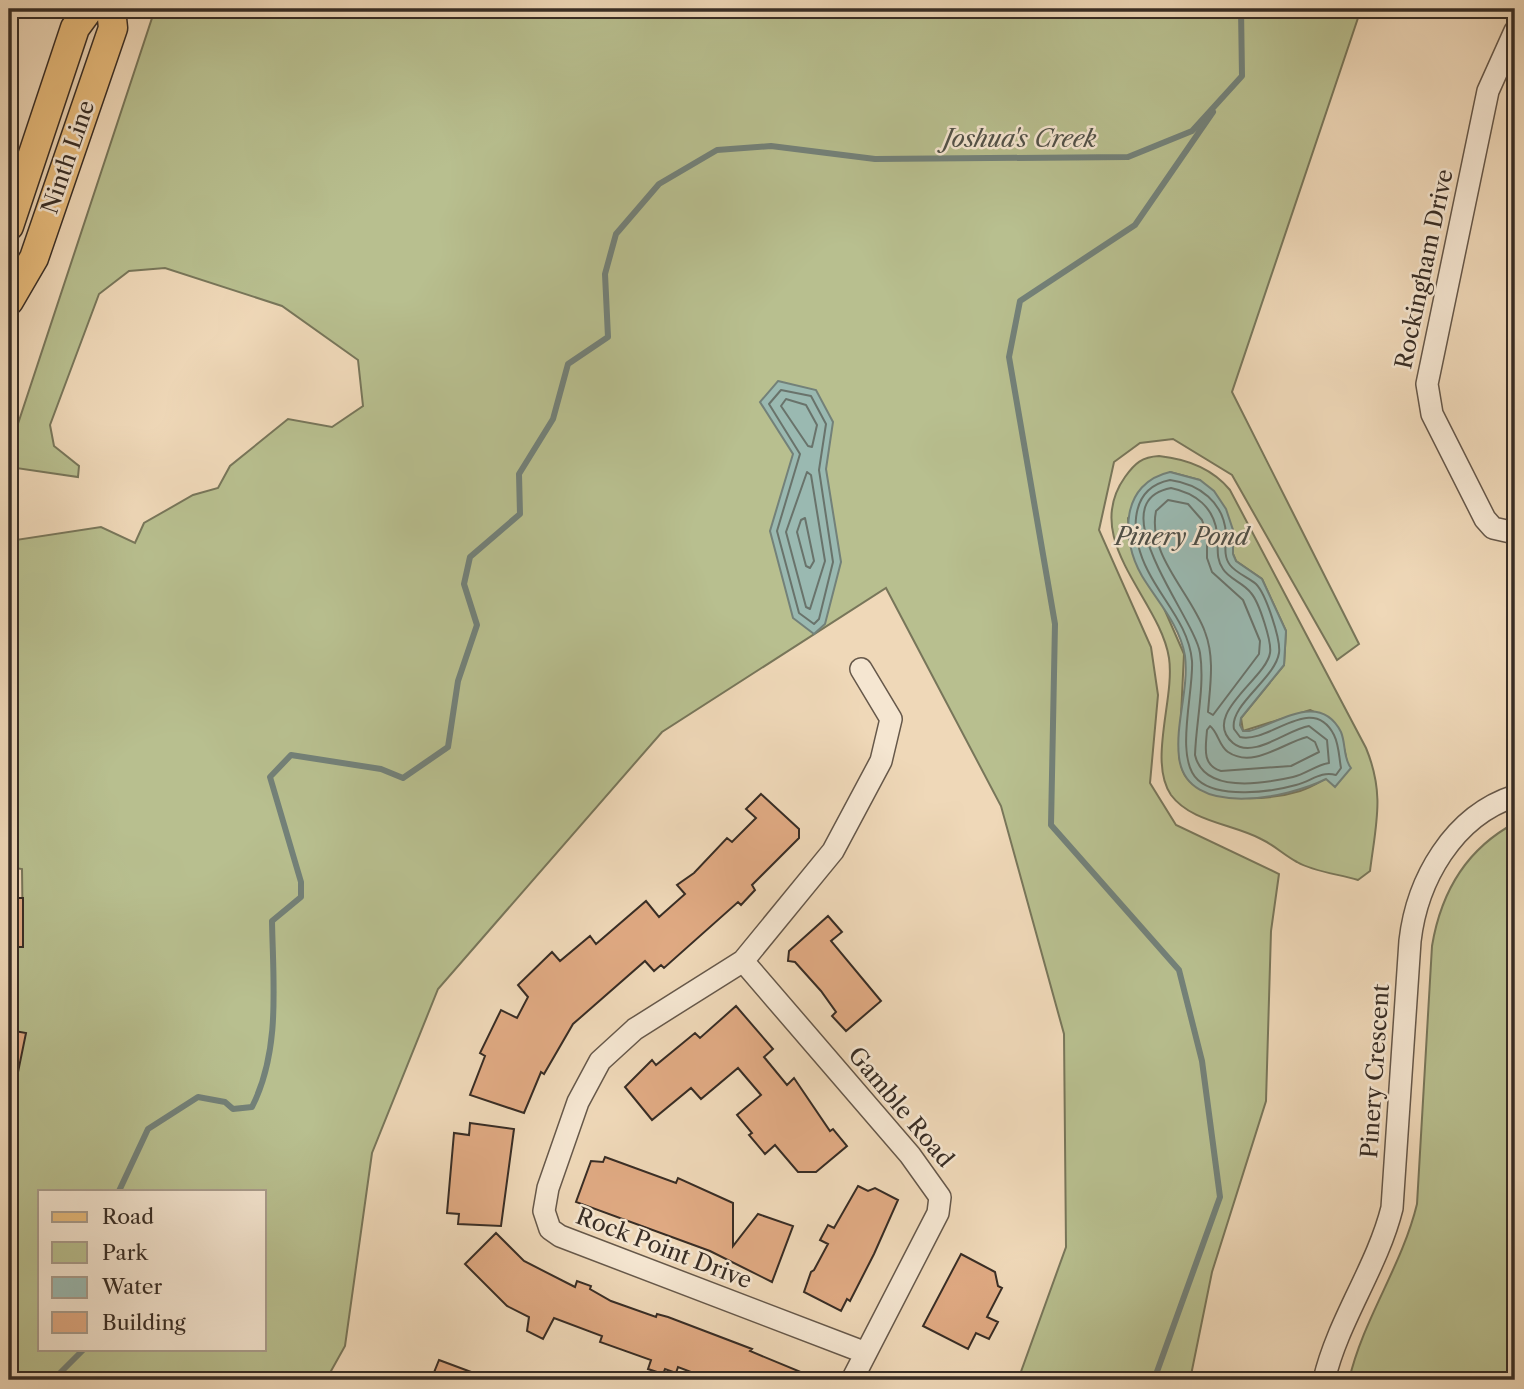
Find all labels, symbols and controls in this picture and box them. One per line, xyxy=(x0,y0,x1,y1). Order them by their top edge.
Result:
street label: Ninth Line xyxy=(36,97,100,217)
water label: Joshua's Creek xyxy=(936,124,1097,153)
street label: Rockingham Drive xyxy=(1389,167,1459,371)
water label: Pinery Pond xyxy=(1113,522,1252,551)
street label: Pinery Crescent xyxy=(1355,983,1395,1159)
street label: Gamble Road xyxy=(842,1041,960,1173)
legend xyxy=(38,1190,266,1350)
street label: Rock Point Drive xyxy=(572,1202,756,1294)
text: Road xyxy=(102,1204,154,1229)
text: Park xyxy=(102,1240,148,1265)
text: Water xyxy=(101,1274,162,1299)
text: Building xyxy=(102,1310,187,1335)

